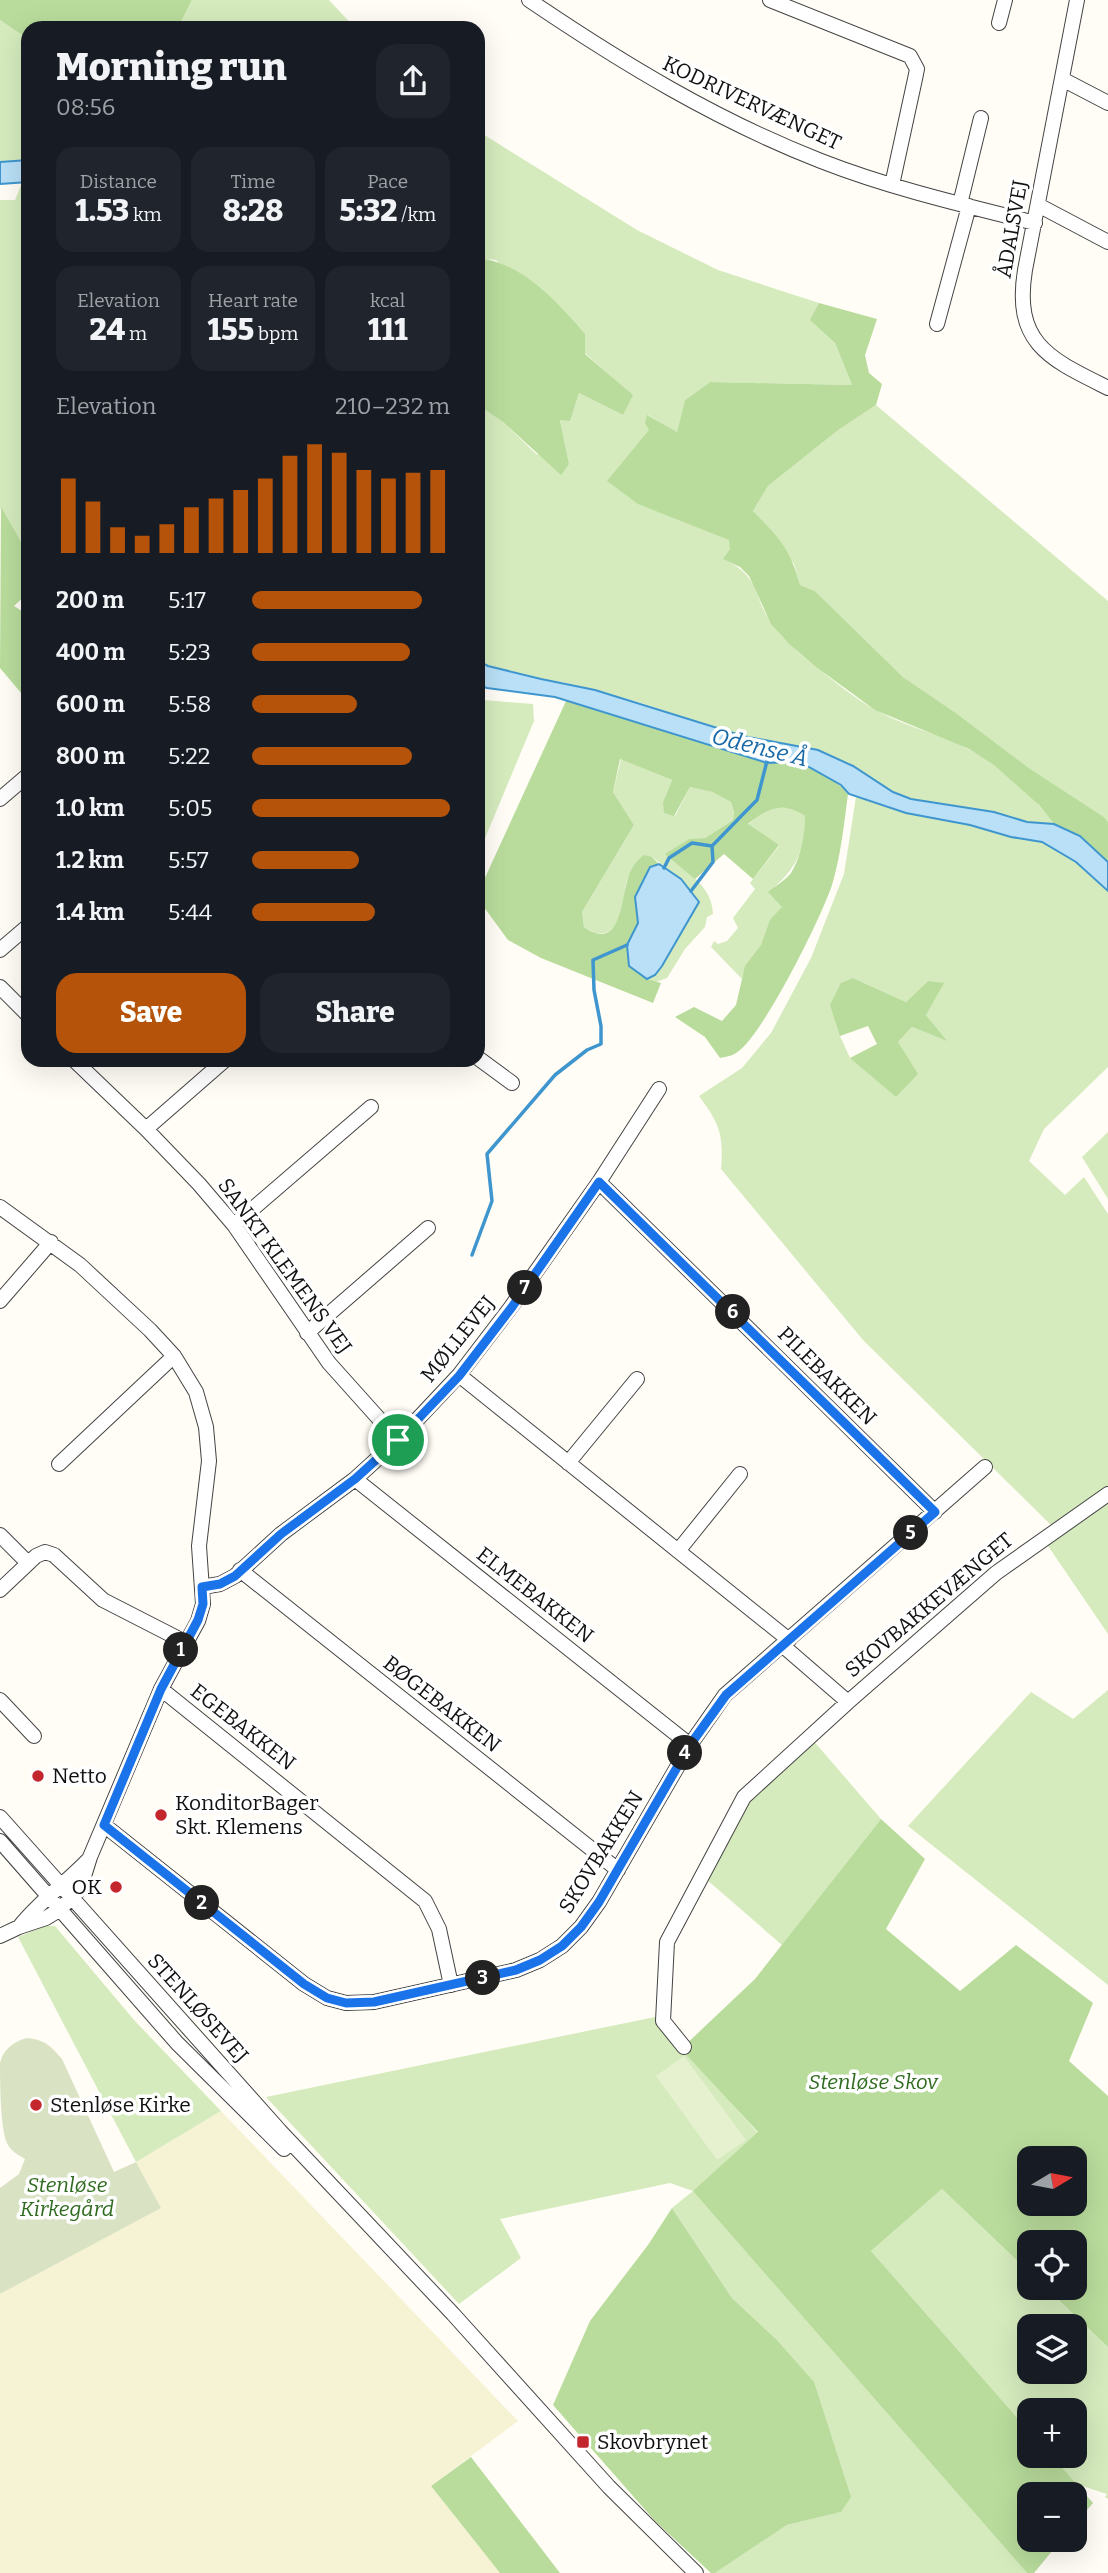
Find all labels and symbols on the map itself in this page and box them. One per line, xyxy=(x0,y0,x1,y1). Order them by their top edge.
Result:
street label: KODRIVERVÆNGET xyxy=(659,50,845,156)
street label: ÅDALSVEJ xyxy=(991,178,1033,280)
water label: Odense Å xyxy=(709,722,811,772)
street label: SANKT KLEMENS VEJ xyxy=(213,1173,358,1359)
pin: 7 xyxy=(508,1270,542,1306)
street label: MØLLEVEJ xyxy=(415,1290,501,1388)
pin: 6 xyxy=(716,1294,750,1330)
street label: PILEBAKKEN xyxy=(772,1321,882,1431)
pin xyxy=(368,1410,428,1470)
pin: 5 xyxy=(894,1516,928,1550)
street label: SKOVBAKKEVÆNGET xyxy=(840,1527,1018,1683)
street label: ELMEBAKKEN xyxy=(471,1541,599,1649)
pin: 1 xyxy=(164,1632,198,1668)
street label: BØGEBAKKEN xyxy=(378,1650,506,1758)
street label: EGEBAKKEN xyxy=(185,1678,301,1776)
pin: 4 xyxy=(668,1736,702,1770)
place label: Netto xyxy=(52,1763,107,1789)
marker: Netto xyxy=(30,1768,46,1784)
street label: SKOVBAKKEN xyxy=(553,1786,649,1918)
place label: KonditorBager Skt. Klemens xyxy=(175,1790,319,1840)
marker: KonditorBager Skt. Klemens xyxy=(153,1807,169,1823)
place label: OK xyxy=(71,1874,102,1900)
marker: OK xyxy=(108,1879,124,1895)
pin: 2 xyxy=(184,1885,220,1920)
street label: STENLØSEVEJ xyxy=(142,1948,254,2068)
pin: 3 xyxy=(466,1960,500,1996)
park label: Stenløse Skov xyxy=(808,2069,939,2095)
place label: Stenløse Kirke xyxy=(50,2092,191,2118)
marker: Stenløse Kirke xyxy=(28,2097,44,2113)
north arrow xyxy=(1017,2146,1087,2216)
park label: Stenløse Kirkegård xyxy=(20,2172,114,2222)
place label: Skovbrynet xyxy=(597,2429,709,2455)
marker: Skovbrynet xyxy=(575,2434,591,2450)

